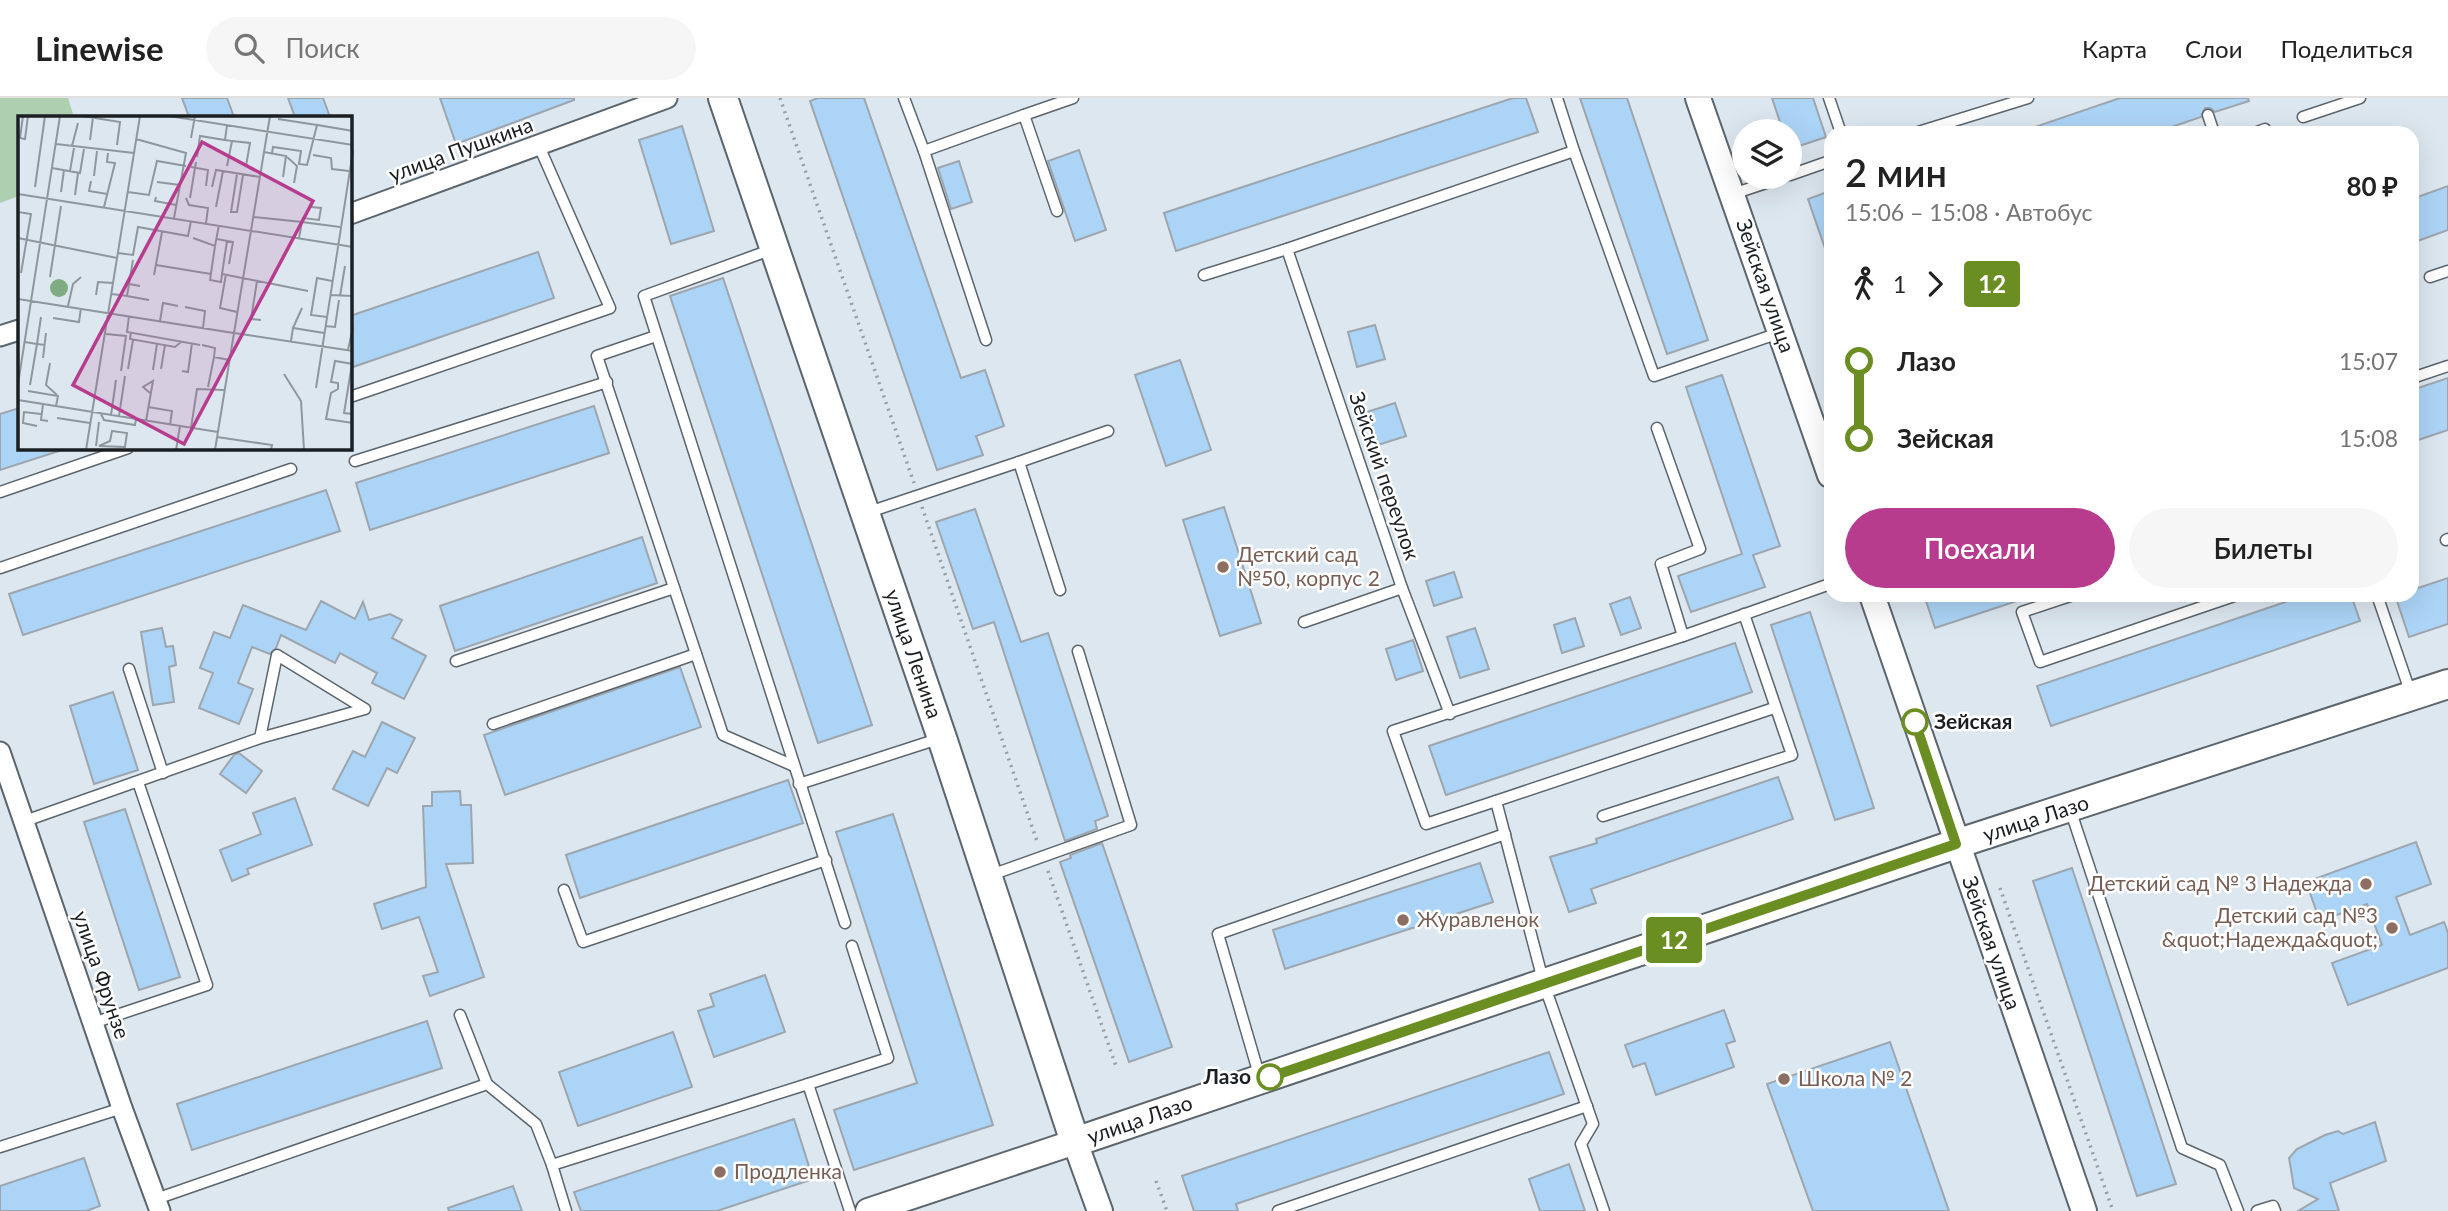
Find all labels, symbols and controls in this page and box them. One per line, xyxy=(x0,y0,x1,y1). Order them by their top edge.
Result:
search box xyxy=(206,17,696,80)
text: Linewise xyxy=(35,28,164,68)
icon: search xyxy=(230,29,268,67)
text: Поиск xyxy=(286,32,360,64)
text: Карта xyxy=(2082,34,2147,63)
text: Слои xyxy=(2185,34,2242,63)
text: Поделиться xyxy=(2280,34,2413,63)
street label: улица Пушкина xyxy=(385,111,536,186)
inset map xyxy=(18,116,352,450)
map controls xyxy=(1732,119,1802,189)
button: layers xyxy=(1732,119,1802,189)
text: 2 мин xyxy=(1845,149,1947,195)
text: 80 ₽ xyxy=(2346,170,2398,202)
text: 15:06 – 15:08 · Автобус xyxy=(1845,198,2093,226)
street label: Зейская улица xyxy=(1732,215,1801,356)
icon: walk xyxy=(1845,265,1883,303)
icon: forward xyxy=(1916,265,1954,303)
text: 12 xyxy=(1978,269,2006,298)
text: 1 xyxy=(1893,270,1906,298)
text: Лазо xyxy=(1897,345,1956,377)
text: 15:07 xyxy=(2339,347,2398,375)
street label: Зейский переулок xyxy=(1345,388,1426,563)
text: Зейская xyxy=(1897,422,1994,454)
text: 15:08 xyxy=(2339,424,2398,452)
button: Поехали xyxy=(1845,508,2115,588)
button: Билеты xyxy=(2129,508,2398,588)
place label: Детский сад №50, корпус 2 xyxy=(1237,541,1380,590)
marker: Детский сад №50, корпус 2 xyxy=(1215,559,1231,575)
street label: улица Ленина xyxy=(881,586,948,721)
place label: Зейская xyxy=(1934,708,2012,733)
marker: Зейская xyxy=(1902,709,1928,735)
street label: улица Лазо xyxy=(1980,789,2092,846)
place label: Детский сад № 3 Надежда xyxy=(2089,870,2352,895)
street label: Зейская улица xyxy=(1958,872,2027,1013)
marker: Детский сад № 3 Надежда xyxy=(2358,876,2374,892)
place label: Детский сад №3 &quot;Надежда&quot; xyxy=(2162,902,2378,951)
place label: Журавленок xyxy=(1417,906,1539,931)
street label: улица Фрунзе xyxy=(69,907,136,1042)
marker: Журавленок xyxy=(1395,912,1411,928)
line badge: 12 xyxy=(1642,917,1706,963)
marker: Детский сад №3 &quot;Надежда&quot; xyxy=(2384,920,2400,936)
text: 12 xyxy=(1660,925,1688,954)
place label: Лазо xyxy=(1202,1063,1251,1088)
marker: Лазо xyxy=(1257,1064,1283,1090)
place label: Школа № 2 xyxy=(1798,1065,1912,1090)
marker: Школа № 2 xyxy=(1776,1071,1792,1087)
street label: улица Лазо xyxy=(1084,1089,1195,1148)
place label: Продленка xyxy=(734,1158,842,1183)
marker: Продленка xyxy=(712,1164,728,1180)

